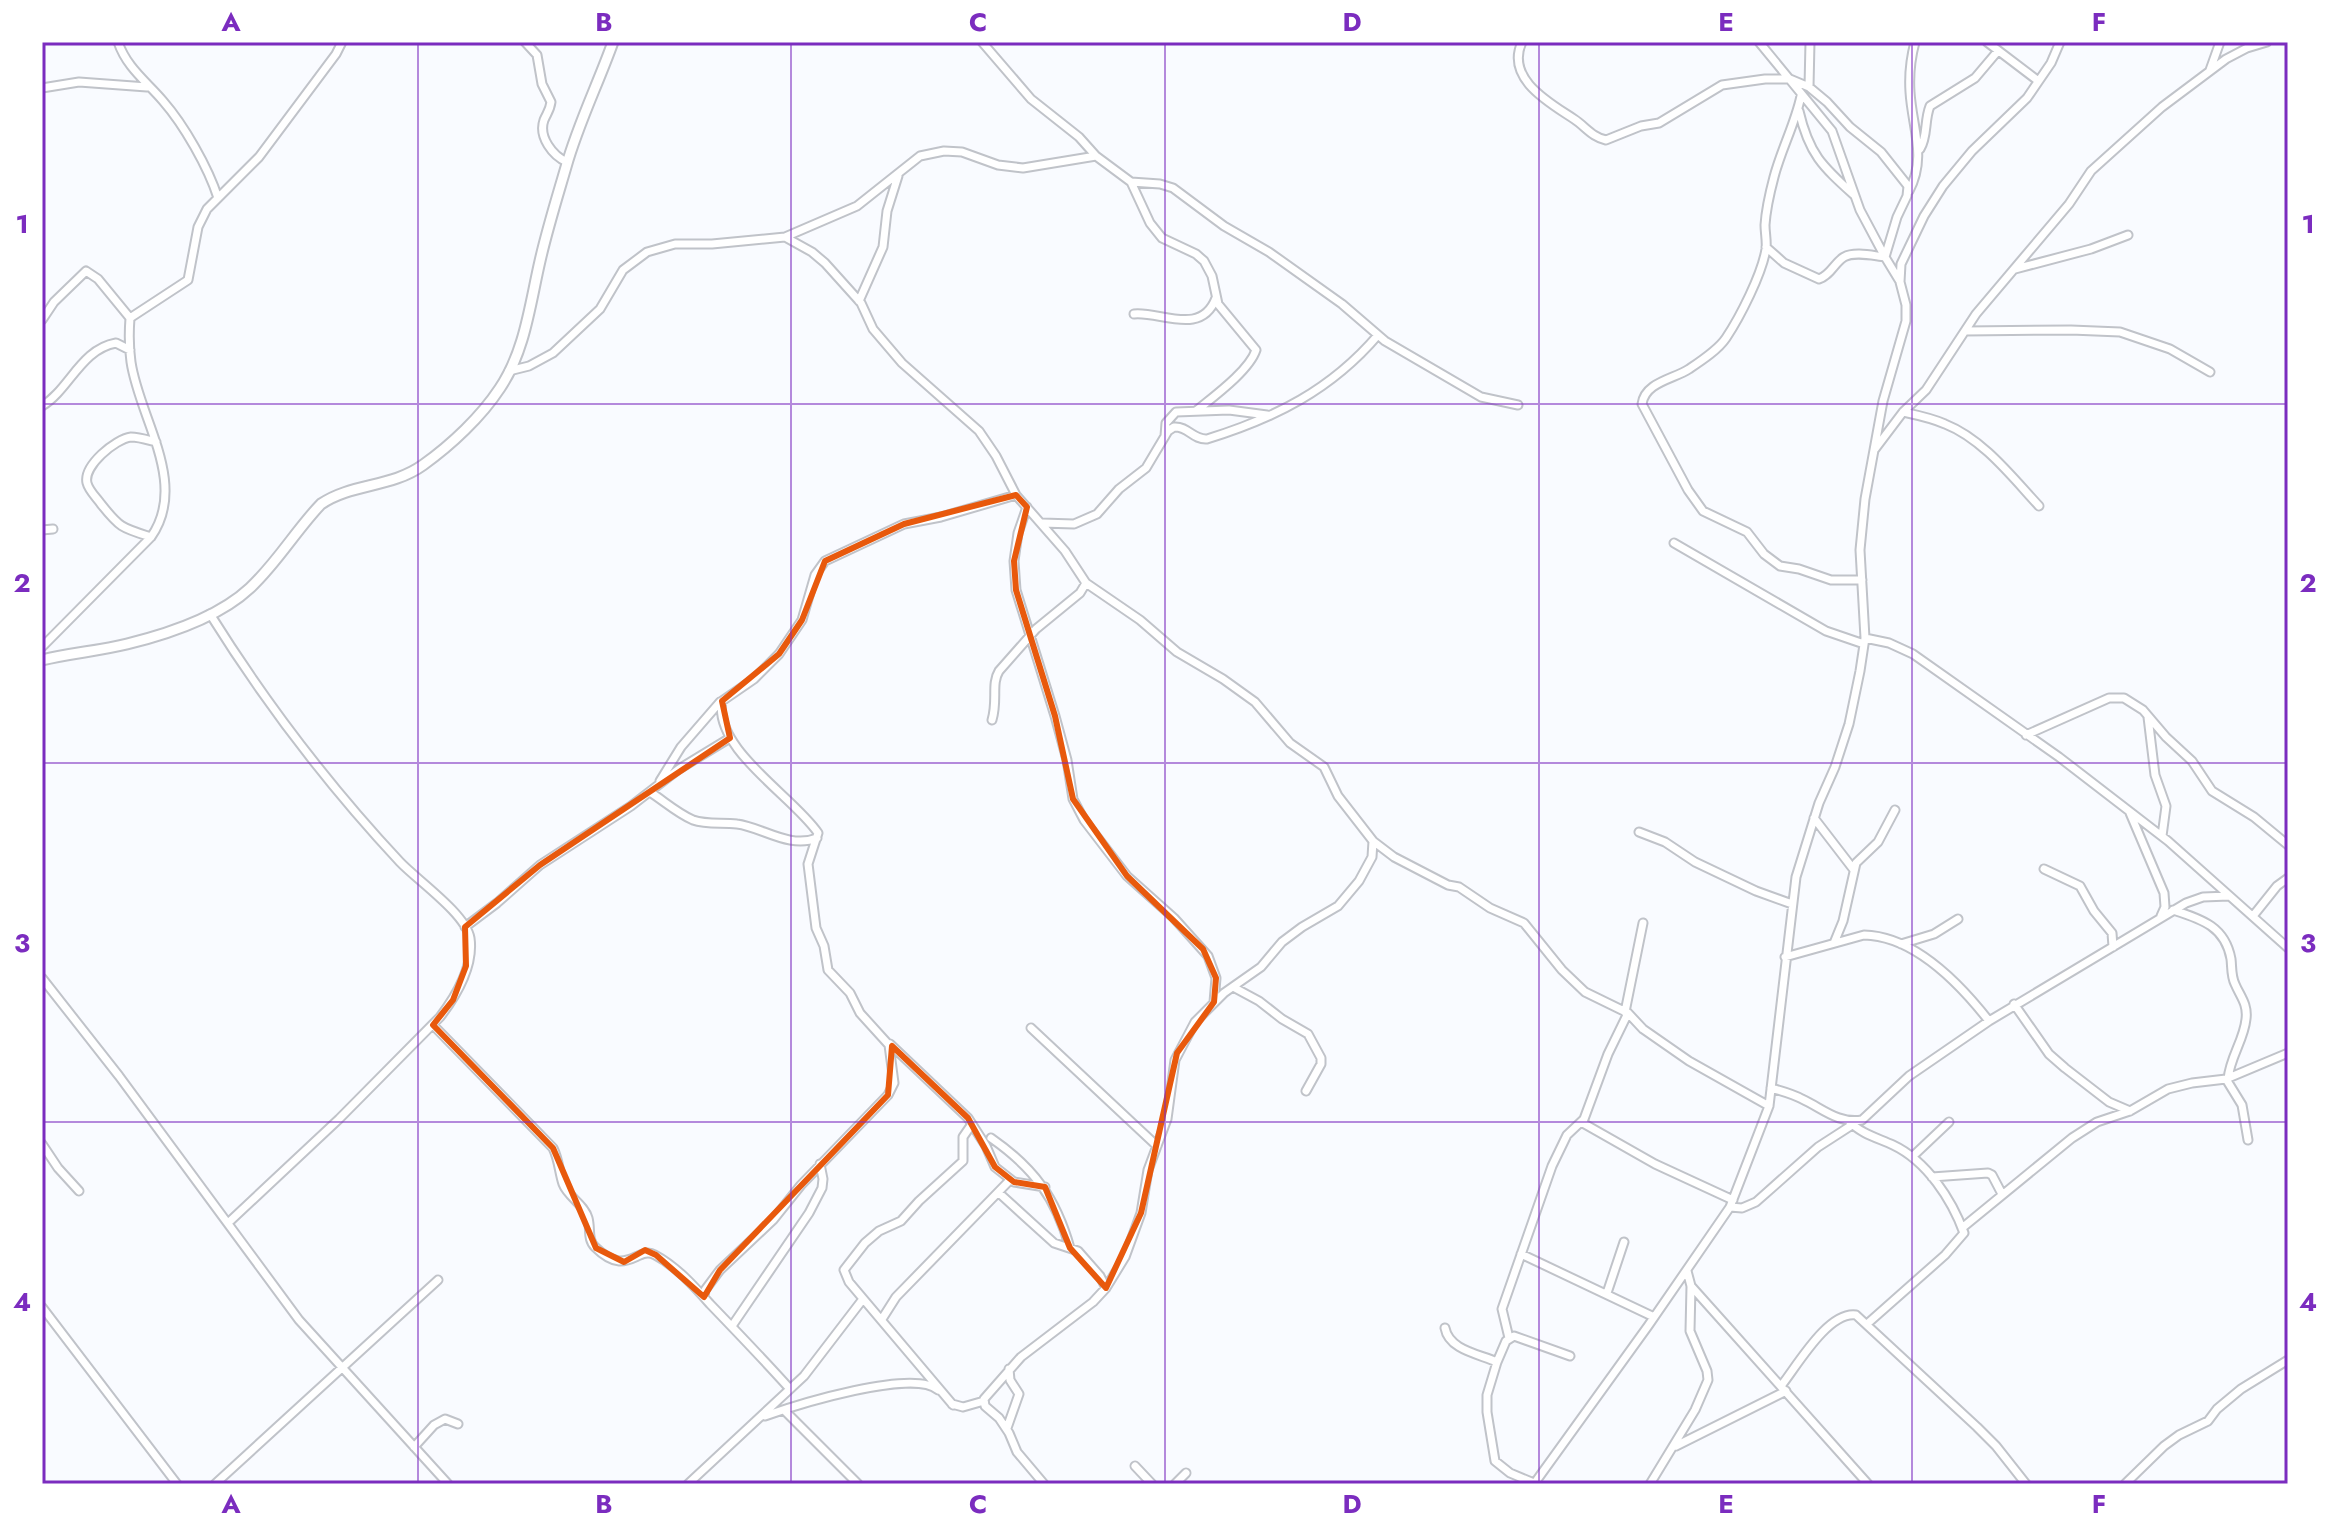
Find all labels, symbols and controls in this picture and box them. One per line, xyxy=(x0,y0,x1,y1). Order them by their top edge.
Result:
text: A xyxy=(220,3,241,41)
text: B xyxy=(595,3,613,41)
text: C xyxy=(969,3,987,41)
text: D xyxy=(1342,3,1362,41)
text: E xyxy=(1718,3,1734,41)
text: F xyxy=(2092,3,2106,41)
text: 1 xyxy=(15,205,29,243)
text: 1 xyxy=(2301,205,2315,243)
text: 2 xyxy=(13,564,31,602)
text: 2 xyxy=(2299,564,2317,602)
text: 3 xyxy=(14,924,30,962)
text: 3 xyxy=(2300,924,2316,962)
text: 4 xyxy=(13,1283,31,1321)
text: 4 xyxy=(2299,1283,2317,1321)
text: A xyxy=(220,1485,241,1523)
text: B xyxy=(595,1485,613,1523)
text: C xyxy=(969,1485,987,1523)
text: D xyxy=(1342,1485,1362,1523)
text: E xyxy=(1718,1485,1734,1523)
text: F xyxy=(2092,1485,2106,1523)

